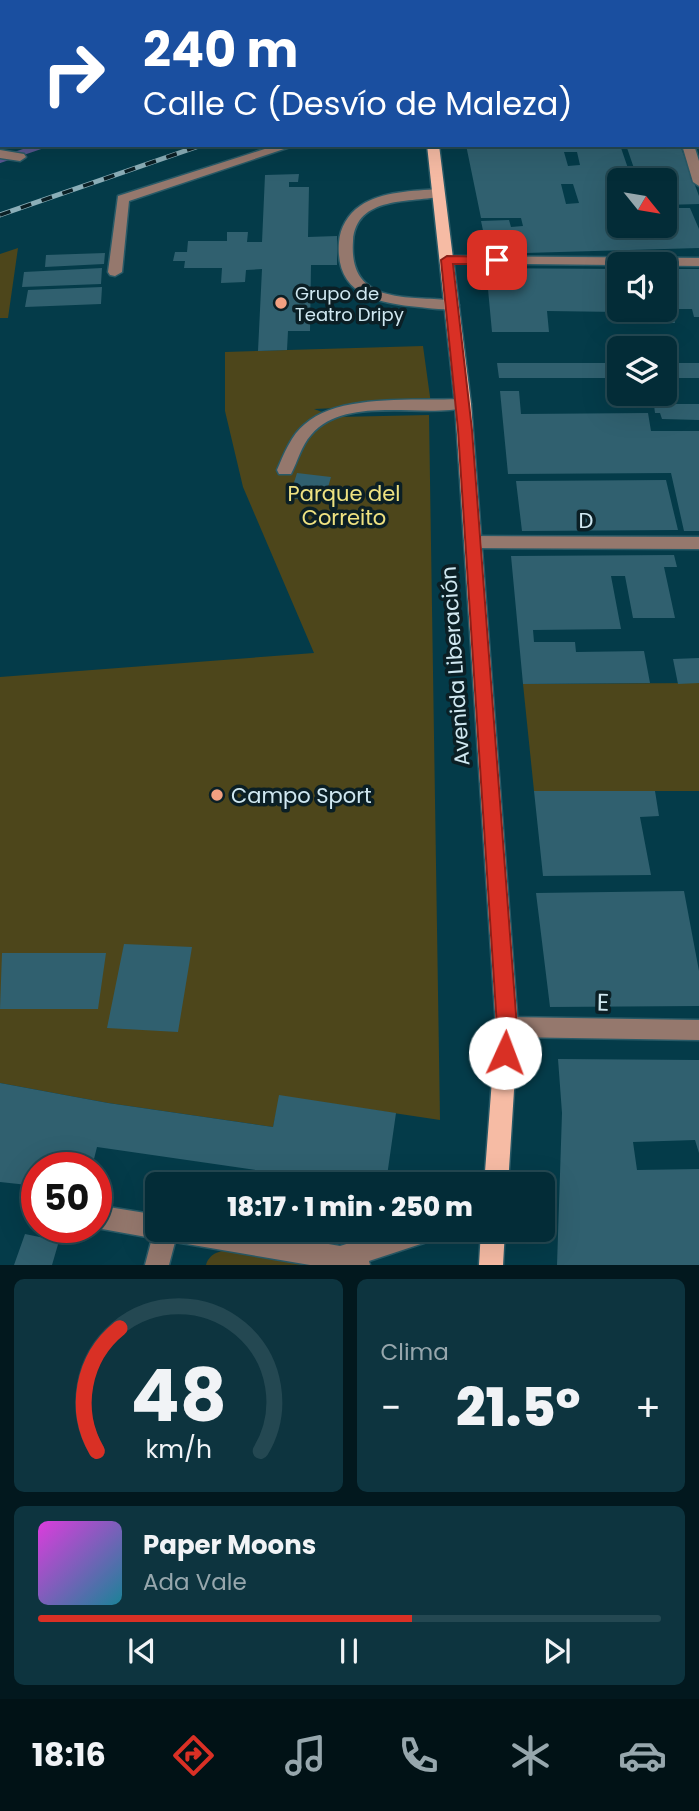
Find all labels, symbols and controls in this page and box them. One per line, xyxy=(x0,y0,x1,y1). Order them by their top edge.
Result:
text: 240 m xyxy=(143,16,298,84)
icon: right xyxy=(28,28,119,119)
text: Calle C (Desvío de Maleza) xyxy=(143,81,573,126)
north arrow xyxy=(607,168,677,238)
map controls xyxy=(607,168,677,406)
pin xyxy=(467,230,527,290)
icon: arrive xyxy=(478,241,516,279)
button: sound xyxy=(607,252,677,322)
place label: Grupo de Teatro Dripy xyxy=(295,281,404,327)
marker: Grupo de Teatro Dripy xyxy=(273,295,289,311)
button: layers xyxy=(607,336,677,406)
park label: Parque del Correito xyxy=(288,479,400,532)
street label: D xyxy=(579,506,593,535)
street label: Avenida Liberación xyxy=(434,565,476,767)
place label: Campo Sport xyxy=(231,781,372,810)
marker: Campo Sport xyxy=(209,787,225,803)
street label: E xyxy=(597,985,609,1019)
position arrow xyxy=(468,1016,542,1090)
speed limit sign: 50 xyxy=(21,1152,112,1243)
text: 18:17 · 1 min · 250 m xyxy=(227,1189,473,1225)
text: Clima xyxy=(381,1336,449,1368)
text: 48 xyxy=(130,1346,226,1447)
text: 21.5° xyxy=(456,1371,580,1444)
text: − xyxy=(381,1381,401,1434)
text: + xyxy=(635,1381,661,1434)
text: km/h xyxy=(145,1432,212,1467)
text: Paper Moons xyxy=(143,1527,316,1563)
text: Ada Vale xyxy=(143,1566,247,1598)
icon: previous xyxy=(123,1632,161,1670)
icon: pause xyxy=(330,1632,368,1670)
icon: next xyxy=(538,1632,576,1670)
icon: directions xyxy=(169,1731,218,1780)
icon: music xyxy=(281,1731,330,1780)
icon: phone xyxy=(394,1731,443,1780)
icon: climate xyxy=(506,1731,555,1780)
icon: car xyxy=(618,1731,667,1780)
text: 18:16 xyxy=(32,1732,106,1777)

